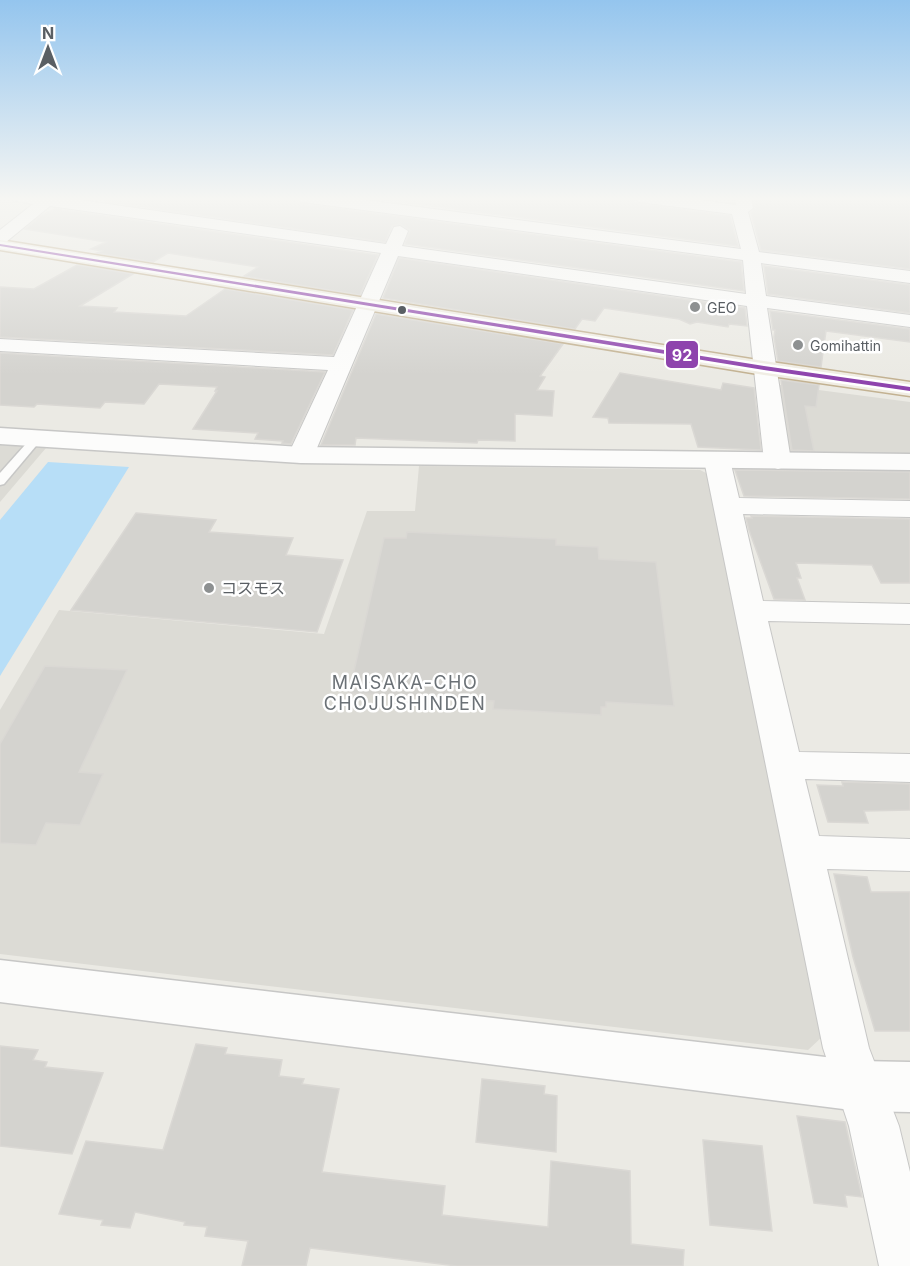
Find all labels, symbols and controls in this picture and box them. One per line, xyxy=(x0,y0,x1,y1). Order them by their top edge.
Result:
north arrow xyxy=(18,18,78,78)
text: N xyxy=(42,23,54,43)
place label: GEO xyxy=(707,299,737,316)
marker: GEO xyxy=(688,300,702,314)
unlabelled marker xyxy=(396,304,408,316)
place label: Gomihattin xyxy=(810,337,881,354)
marker: Gomihattin xyxy=(791,338,805,352)
line badge: 92 xyxy=(665,340,699,369)
text: 92 xyxy=(672,345,692,365)
place label: コスモス xyxy=(221,578,285,598)
marker: コスモス xyxy=(202,581,216,595)
district label: MAISAKA-CHO CHOJUSHINDEN xyxy=(324,672,486,714)

